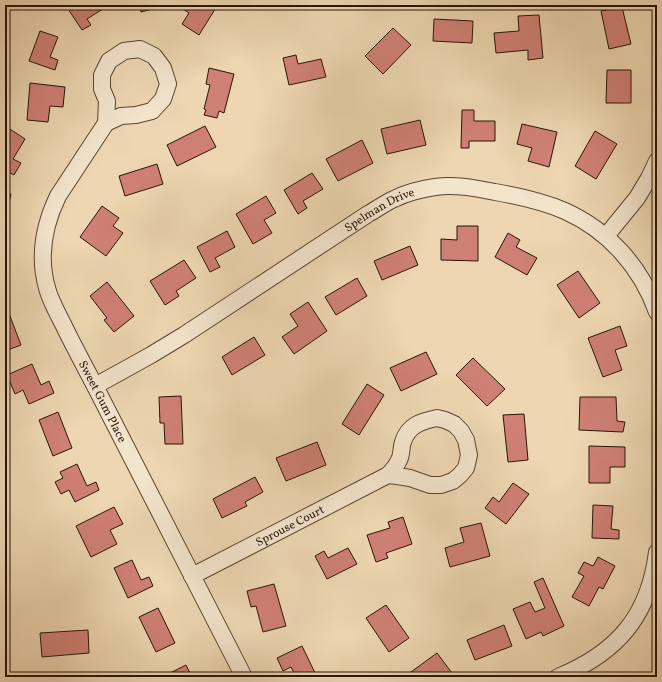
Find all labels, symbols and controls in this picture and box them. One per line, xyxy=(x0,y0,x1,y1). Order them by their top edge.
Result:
street label: Spelman Drive xyxy=(342,185,417,236)
street label: Sweet Gum Place xyxy=(74,358,130,446)
street label: Sprouse Court xyxy=(253,502,327,551)

